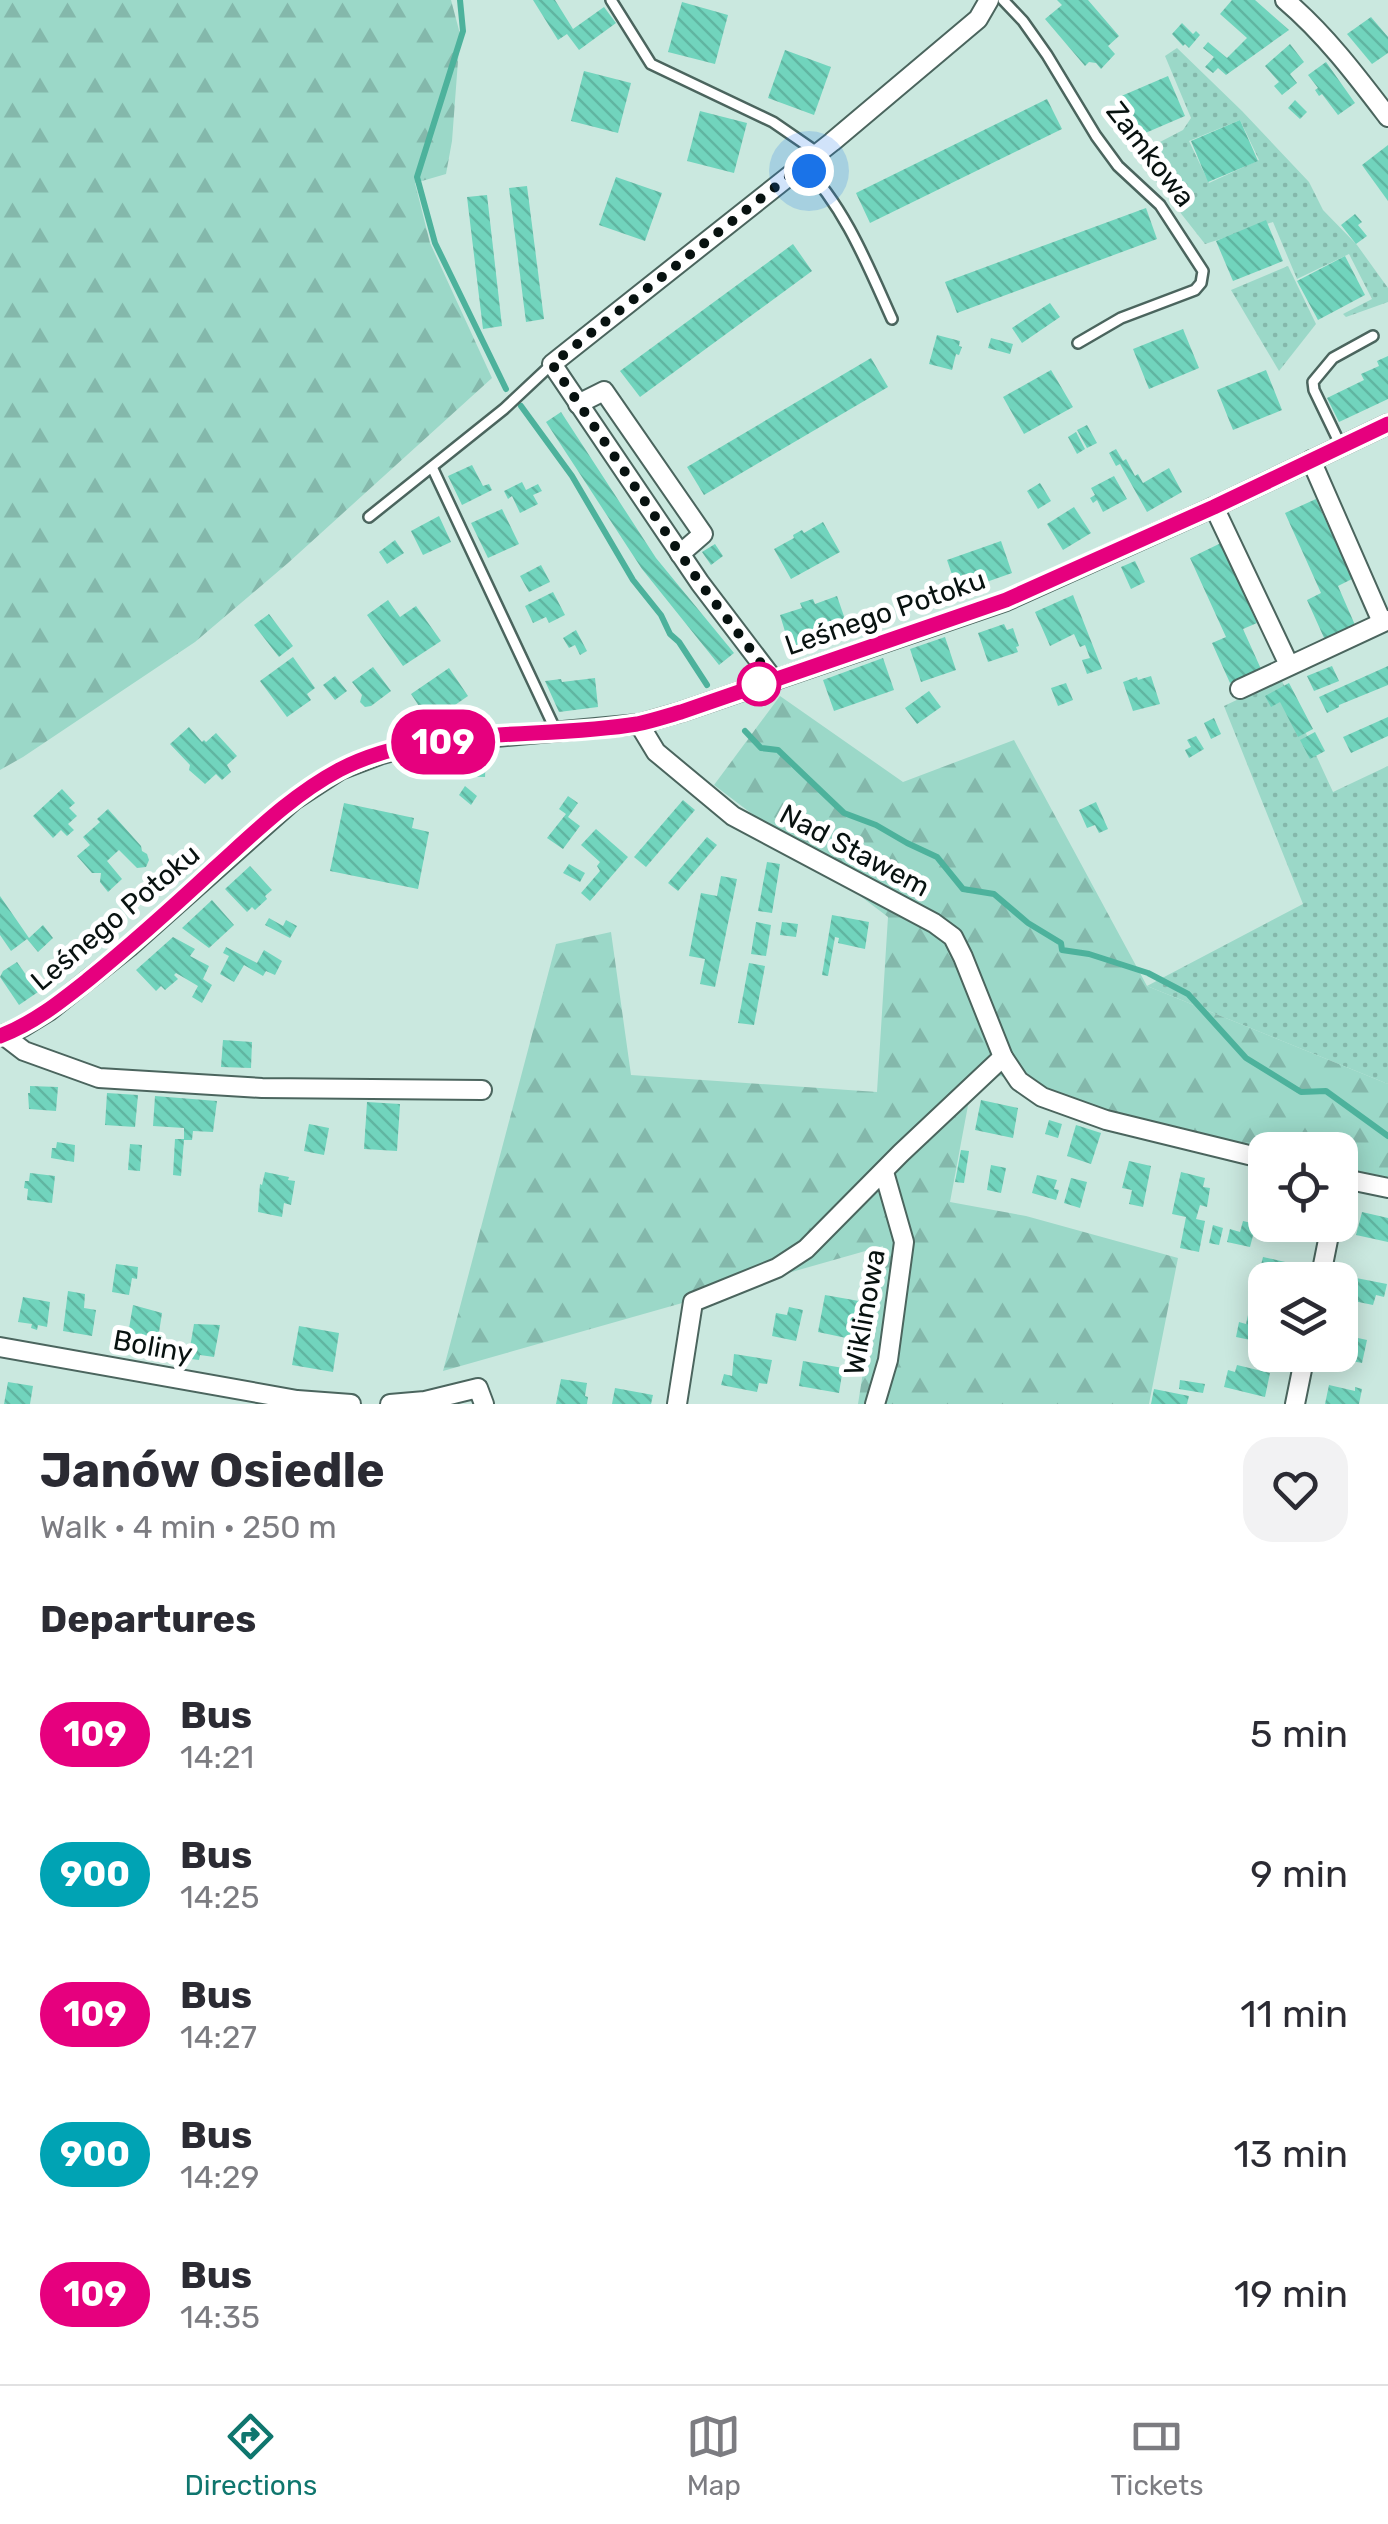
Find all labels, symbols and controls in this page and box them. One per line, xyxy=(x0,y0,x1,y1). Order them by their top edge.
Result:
street label: Zamkowa xyxy=(1099,95,1202,213)
your location xyxy=(784,146,834,196)
street label: Leśnego Potoku xyxy=(781,563,990,662)
unlabelled marker xyxy=(738,663,780,705)
line badge: 109 xyxy=(386,710,500,774)
text: 109 xyxy=(411,721,475,763)
street label: Nad Stawem xyxy=(774,797,935,904)
street label: Leśnego Potoku xyxy=(24,837,206,997)
map controls xyxy=(1248,1132,1358,1372)
button: locate xyxy=(1248,1132,1358,1242)
street label: Wiklinowa xyxy=(837,1246,892,1378)
button: layers xyxy=(1248,1262,1358,1372)
street label: Boliny xyxy=(110,1323,195,1370)
button: heart xyxy=(1243,1437,1348,1542)
text: Janów Osiedle xyxy=(40,1442,385,1499)
text: Walk · 4 min · 250 m xyxy=(40,1508,337,1546)
text: Departures xyxy=(40,1596,256,1642)
text: Bus xyxy=(180,1692,252,1738)
text: 5 min xyxy=(1250,1711,1348,1757)
text: 109 xyxy=(63,1713,127,1755)
text: 14:21 xyxy=(180,1738,254,1776)
text: Bus xyxy=(180,1832,252,1878)
text: 9 min xyxy=(1250,1851,1348,1897)
text: 900 xyxy=(60,1853,130,1895)
text: 14:25 xyxy=(180,1878,260,1916)
text: Bus xyxy=(180,1972,252,2018)
text: 11 min xyxy=(1240,1991,1348,2037)
text: 109 xyxy=(63,1993,127,2035)
text: 14:27 xyxy=(180,2018,257,2056)
text: Bus xyxy=(180,2112,252,2158)
text: 13 min xyxy=(1234,2131,1348,2177)
text: 900 xyxy=(60,2133,130,2175)
text: 14:29 xyxy=(180,2158,260,2196)
text: Bus xyxy=(180,2252,252,2298)
text: 19 min xyxy=(1234,2271,1348,2317)
text: 109 xyxy=(63,2273,127,2315)
text: 14:35 xyxy=(180,2298,260,2336)
tab: Directions xyxy=(185,2409,317,2502)
tab: Map xyxy=(686,2409,741,2502)
tab: Tickets xyxy=(1110,2409,1203,2502)

